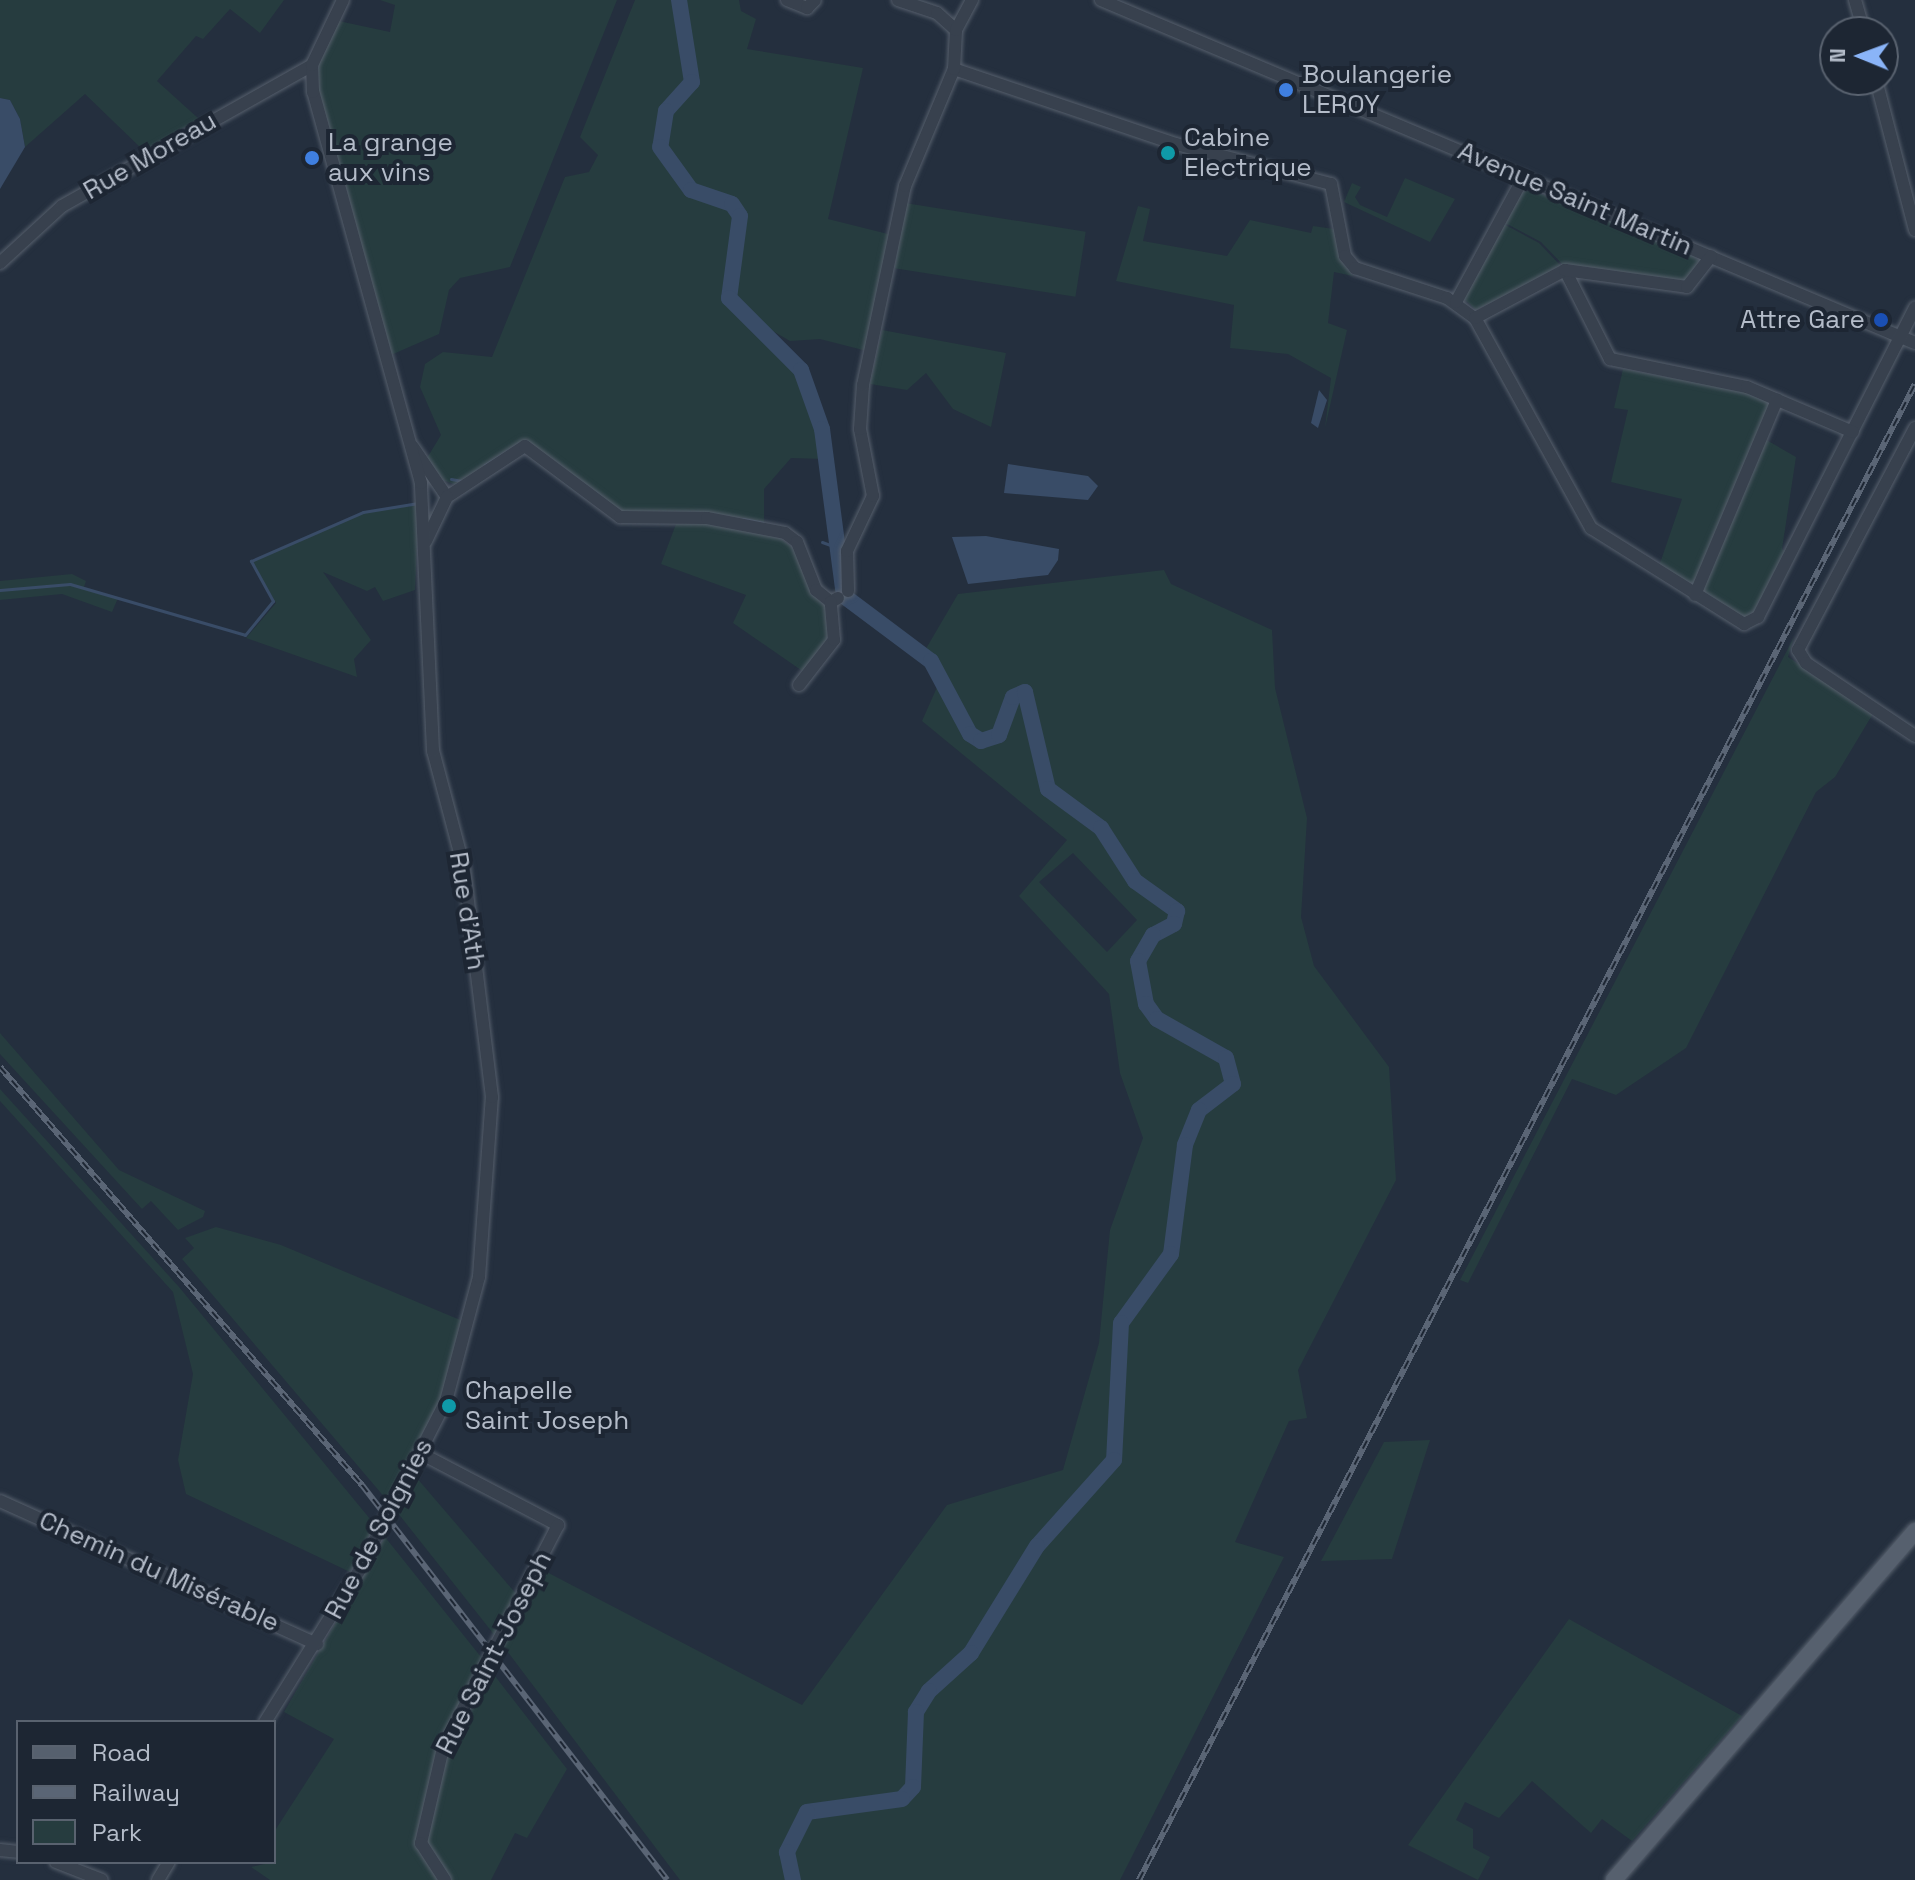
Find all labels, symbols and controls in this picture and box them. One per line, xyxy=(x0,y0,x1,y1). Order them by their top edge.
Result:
north arrow xyxy=(1819,16,1899,96)
text: N xyxy=(1823,48,1851,63)
place label: Boulangerie LEROY xyxy=(1302,59,1452,120)
marker: Boulangerie LEROY xyxy=(1277,81,1295,99)
street label: Rue Moreau xyxy=(78,105,222,207)
place label: Cabine Electrique xyxy=(1184,122,1312,184)
place label: La grange aux vins xyxy=(328,127,453,188)
street label: Avenue Saint Martin xyxy=(1453,136,1697,262)
marker: Cabine Electrique xyxy=(1159,144,1177,162)
marker: La grange aux vins xyxy=(303,149,321,167)
place label: Attre Gare xyxy=(1740,304,1865,336)
marker: Attre Gare xyxy=(1872,311,1890,329)
street label: Rue d'Ath xyxy=(442,850,492,972)
place label: Chapelle Saint Joseph xyxy=(465,1375,629,1436)
marker: Chapelle Saint Joseph xyxy=(440,1397,458,1415)
street label: Rue de Soignies xyxy=(318,1434,440,1624)
street label: Chemin du Misérable xyxy=(34,1505,284,1639)
street label: Rue Saint-Joseph xyxy=(429,1546,559,1760)
legend xyxy=(16,1720,276,1864)
text: Road xyxy=(92,1737,151,1768)
text: Railway xyxy=(92,1777,180,1808)
text: Park xyxy=(92,1817,142,1848)

